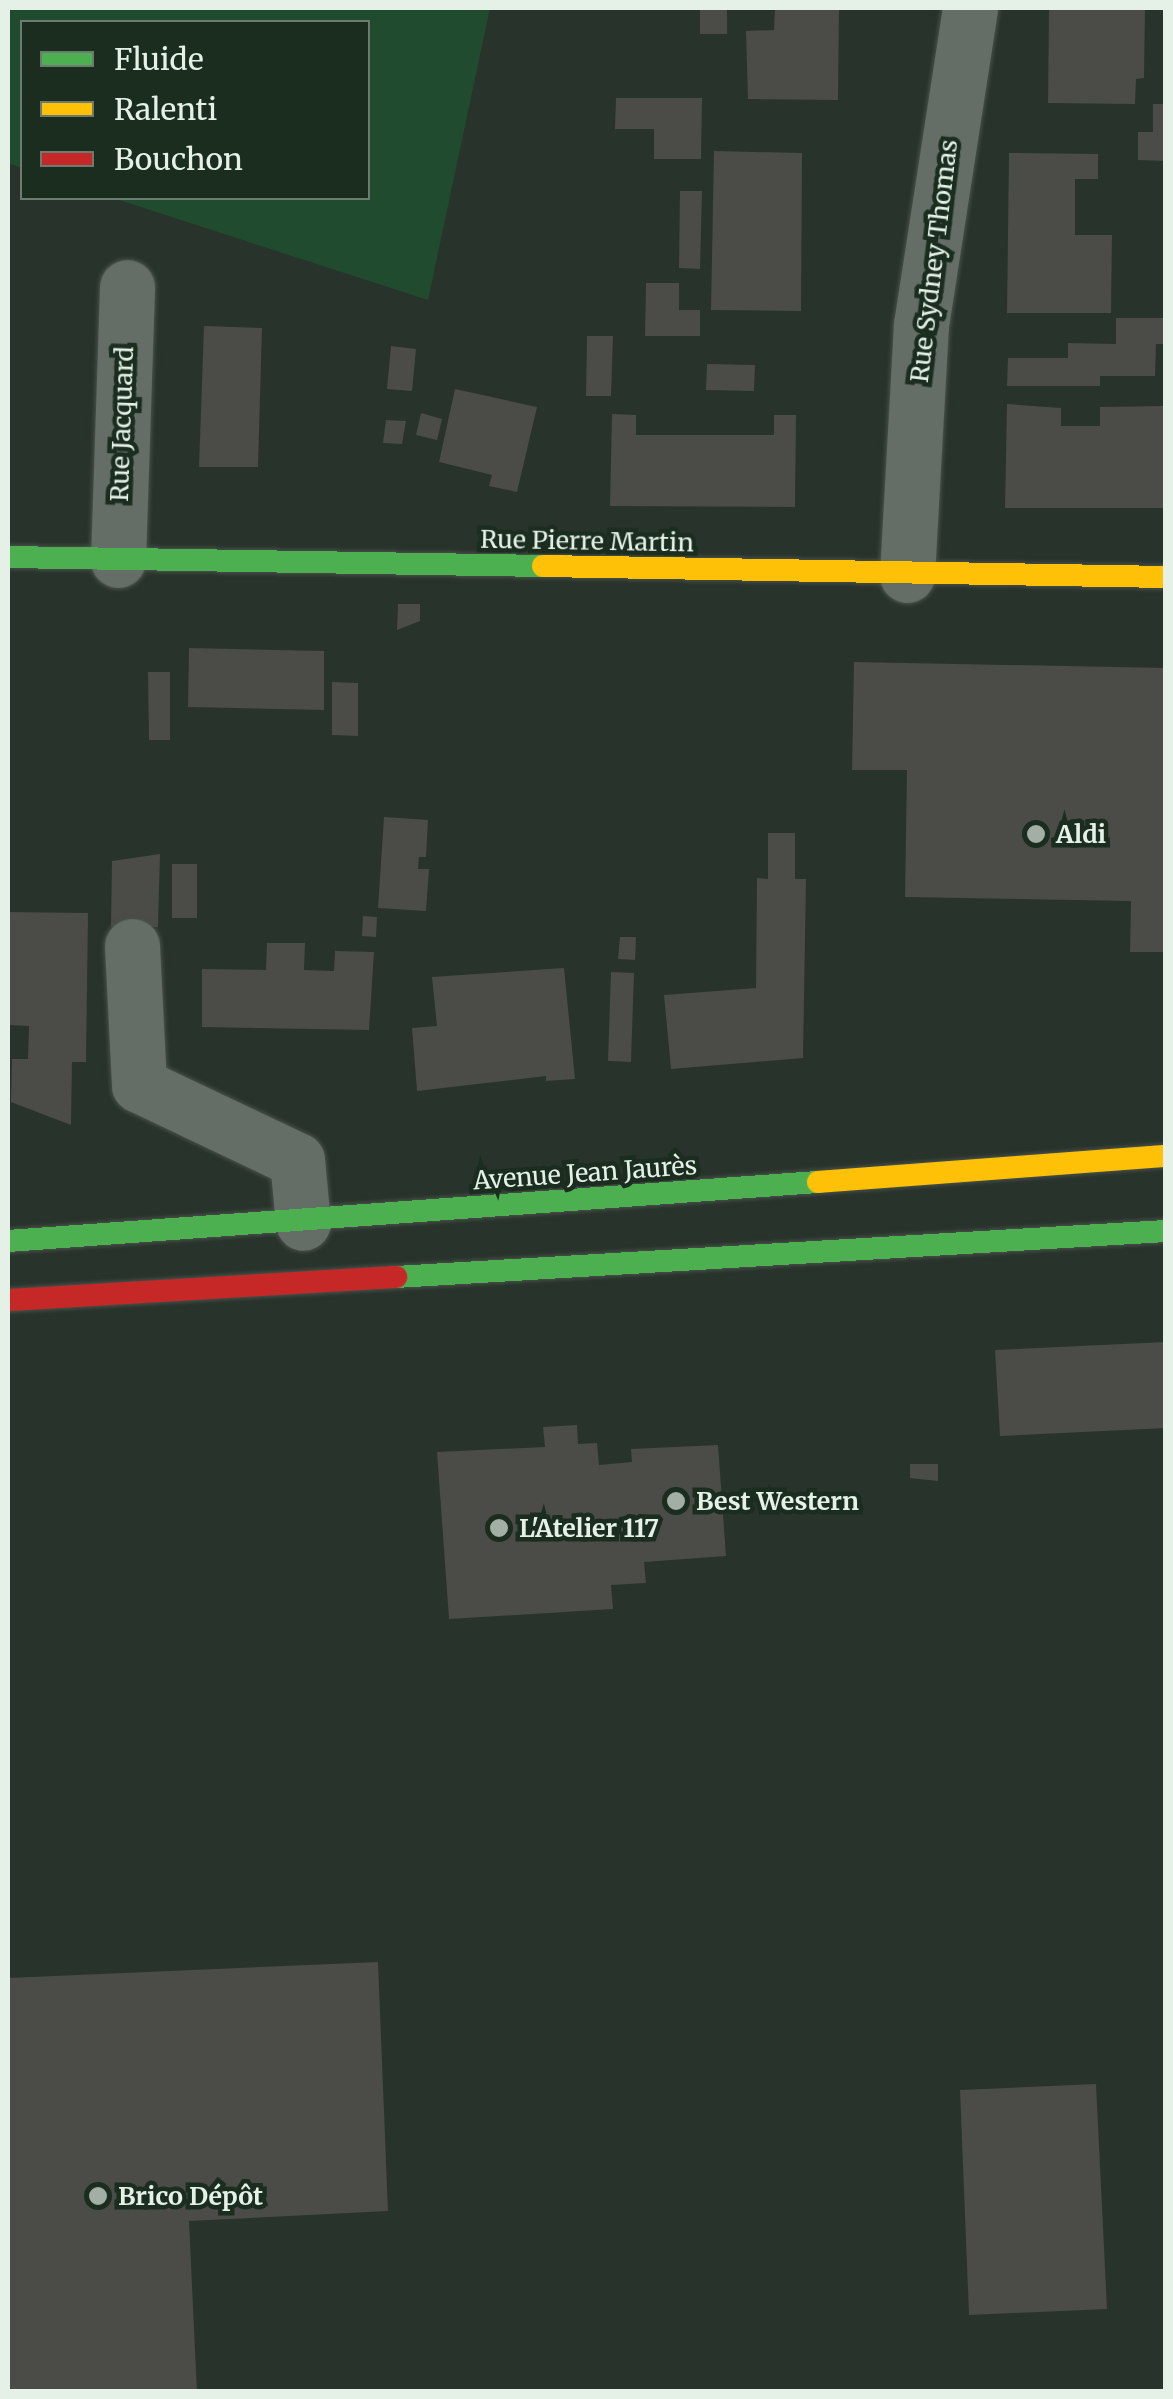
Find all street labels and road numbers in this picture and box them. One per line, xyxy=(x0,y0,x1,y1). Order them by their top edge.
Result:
street label: Rue Sydney Thomas xyxy=(904,138,964,384)
street label: Rue Jacquard xyxy=(104,346,140,502)
street label: Rue Pierre Martin xyxy=(480,524,694,558)
street label: Avenue Jean Jaurès xyxy=(472,1150,698,1196)

